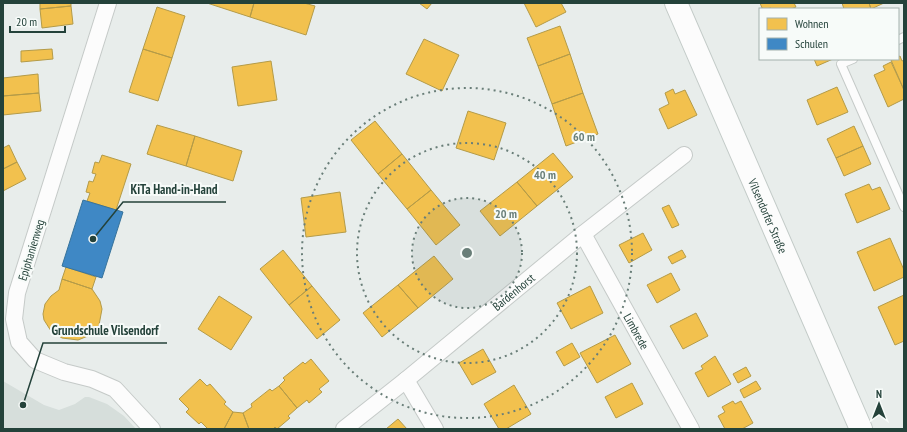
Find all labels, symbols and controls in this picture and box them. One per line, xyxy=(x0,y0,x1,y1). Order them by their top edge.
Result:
scale bar xyxy=(10,8,65,34)
legend xyxy=(759,8,899,60)
text: 20 m xyxy=(16,14,37,29)
text: Wohnen xyxy=(795,16,829,31)
text: Schulen xyxy=(795,36,828,51)
text: 60 m xyxy=(573,129,595,144)
text: 40 m xyxy=(534,167,556,182)
street label: Vilsendorfer Straße xyxy=(745,175,791,256)
callout: KiTa Hand-in-Hand xyxy=(123,177,226,202)
text: KiTa Hand-in-Hand xyxy=(130,181,218,198)
text: 20 m xyxy=(495,206,517,221)
street label: Epiphanienweg xyxy=(15,217,47,283)
centre of rings xyxy=(460,246,474,260)
street label: Bardenhorst xyxy=(489,269,538,313)
street label: Limbrede xyxy=(621,310,653,352)
callout: Grundschule Vilsendorf xyxy=(43,318,167,343)
text: Grundschule Vilsendorf xyxy=(52,322,160,339)
north arrow xyxy=(859,384,899,424)
text: N xyxy=(876,387,882,401)

